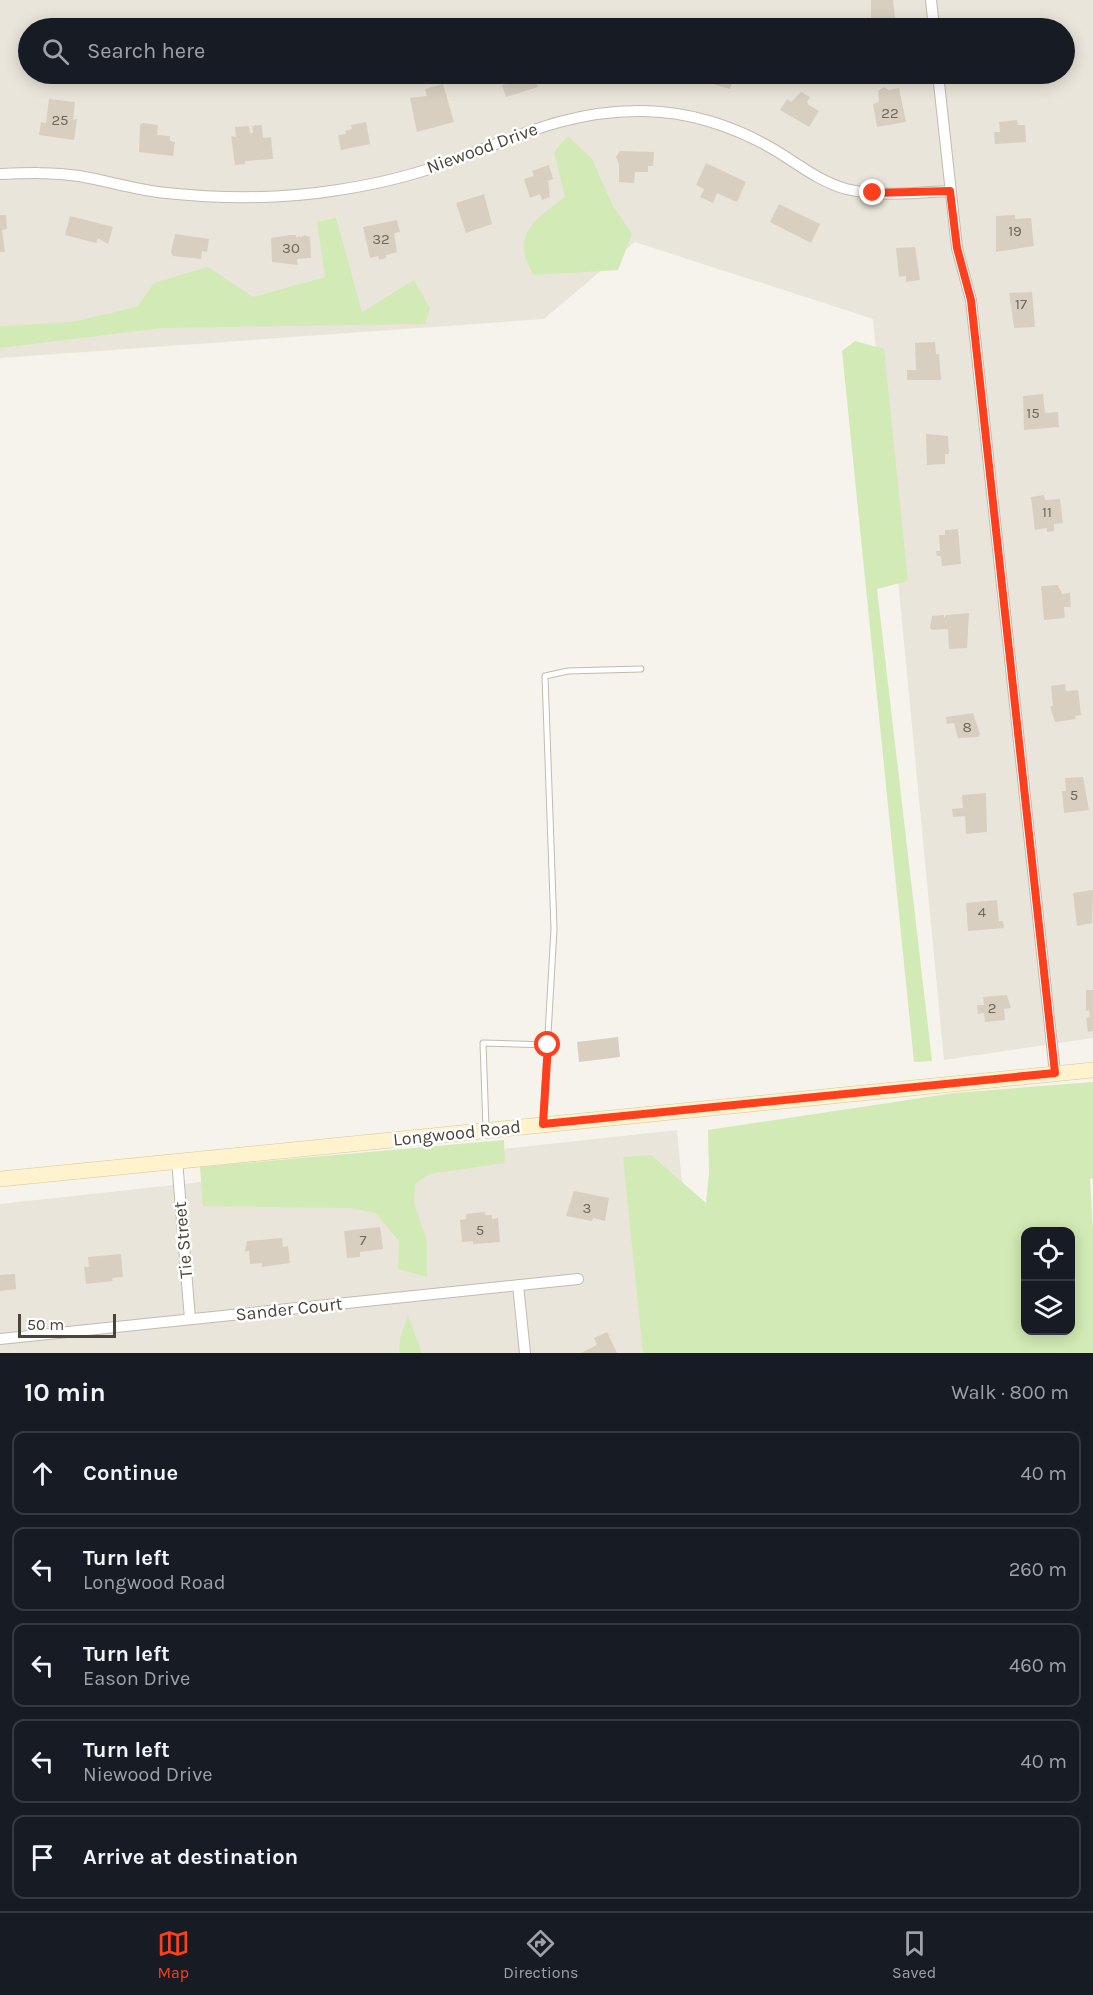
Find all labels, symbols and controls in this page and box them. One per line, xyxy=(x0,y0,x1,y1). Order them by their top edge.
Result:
search box xyxy=(18,18,1075,84)
icon: search xyxy=(39,35,72,68)
text: Search here xyxy=(87,38,205,64)
house number: 22 xyxy=(881,104,899,122)
house number: 25 xyxy=(51,111,69,129)
street label: Niewood Drive xyxy=(423,118,541,178)
route end xyxy=(859,179,885,205)
house number: 19 xyxy=(1008,222,1022,240)
house number: 32 xyxy=(372,230,390,248)
house number: 30 xyxy=(282,239,300,257)
house number: 17 xyxy=(1015,295,1027,313)
house number: 15 xyxy=(1026,404,1040,422)
house number: 11 xyxy=(1042,503,1052,521)
house number: 8 xyxy=(962,718,972,736)
house number: 5 xyxy=(1070,786,1078,804)
house number: 4 xyxy=(978,903,987,921)
house number: 2 xyxy=(988,999,996,1017)
route start xyxy=(534,1031,560,1057)
street label: Longwood Road xyxy=(392,1115,522,1151)
house number: 3 xyxy=(583,1199,591,1217)
street label: Tie Street xyxy=(169,1200,197,1279)
house number: 5 xyxy=(476,1221,484,1239)
map controls xyxy=(1021,1227,1075,1335)
button: locate xyxy=(1021,1227,1075,1281)
house number: 7 xyxy=(359,1231,367,1249)
button: layers xyxy=(1021,1281,1075,1335)
street label: Sander Court xyxy=(234,1292,344,1326)
scale bar xyxy=(18,1311,116,1338)
text: 50 m xyxy=(27,1315,64,1334)
text: 10 min xyxy=(24,1377,106,1408)
text: Walk · 800 m xyxy=(951,1381,1069,1404)
icon: ahead xyxy=(26,1457,59,1490)
text: Continue xyxy=(83,1460,178,1486)
text: 40 m xyxy=(1021,1462,1067,1485)
text: Turn left xyxy=(83,1545,170,1571)
icon: left xyxy=(26,1553,59,1586)
text: 260 m xyxy=(1009,1558,1067,1581)
text: Longwood Road xyxy=(83,1571,226,1594)
text: Turn left xyxy=(83,1641,170,1667)
icon: left xyxy=(26,1649,59,1682)
text: 460 m xyxy=(1009,1654,1067,1677)
text: Eason Drive xyxy=(83,1667,190,1690)
text: Turn left xyxy=(83,1737,170,1763)
icon: left xyxy=(26,1745,59,1778)
text: 40 m xyxy=(1021,1750,1067,1773)
text: Niewood Drive xyxy=(83,1763,213,1786)
icon: arrive xyxy=(26,1841,59,1874)
text: Arrive at destination xyxy=(83,1844,298,1870)
tab: Map xyxy=(157,1927,190,1982)
tab: Directions xyxy=(503,1927,578,1982)
tab: Saved xyxy=(892,1927,936,1982)

